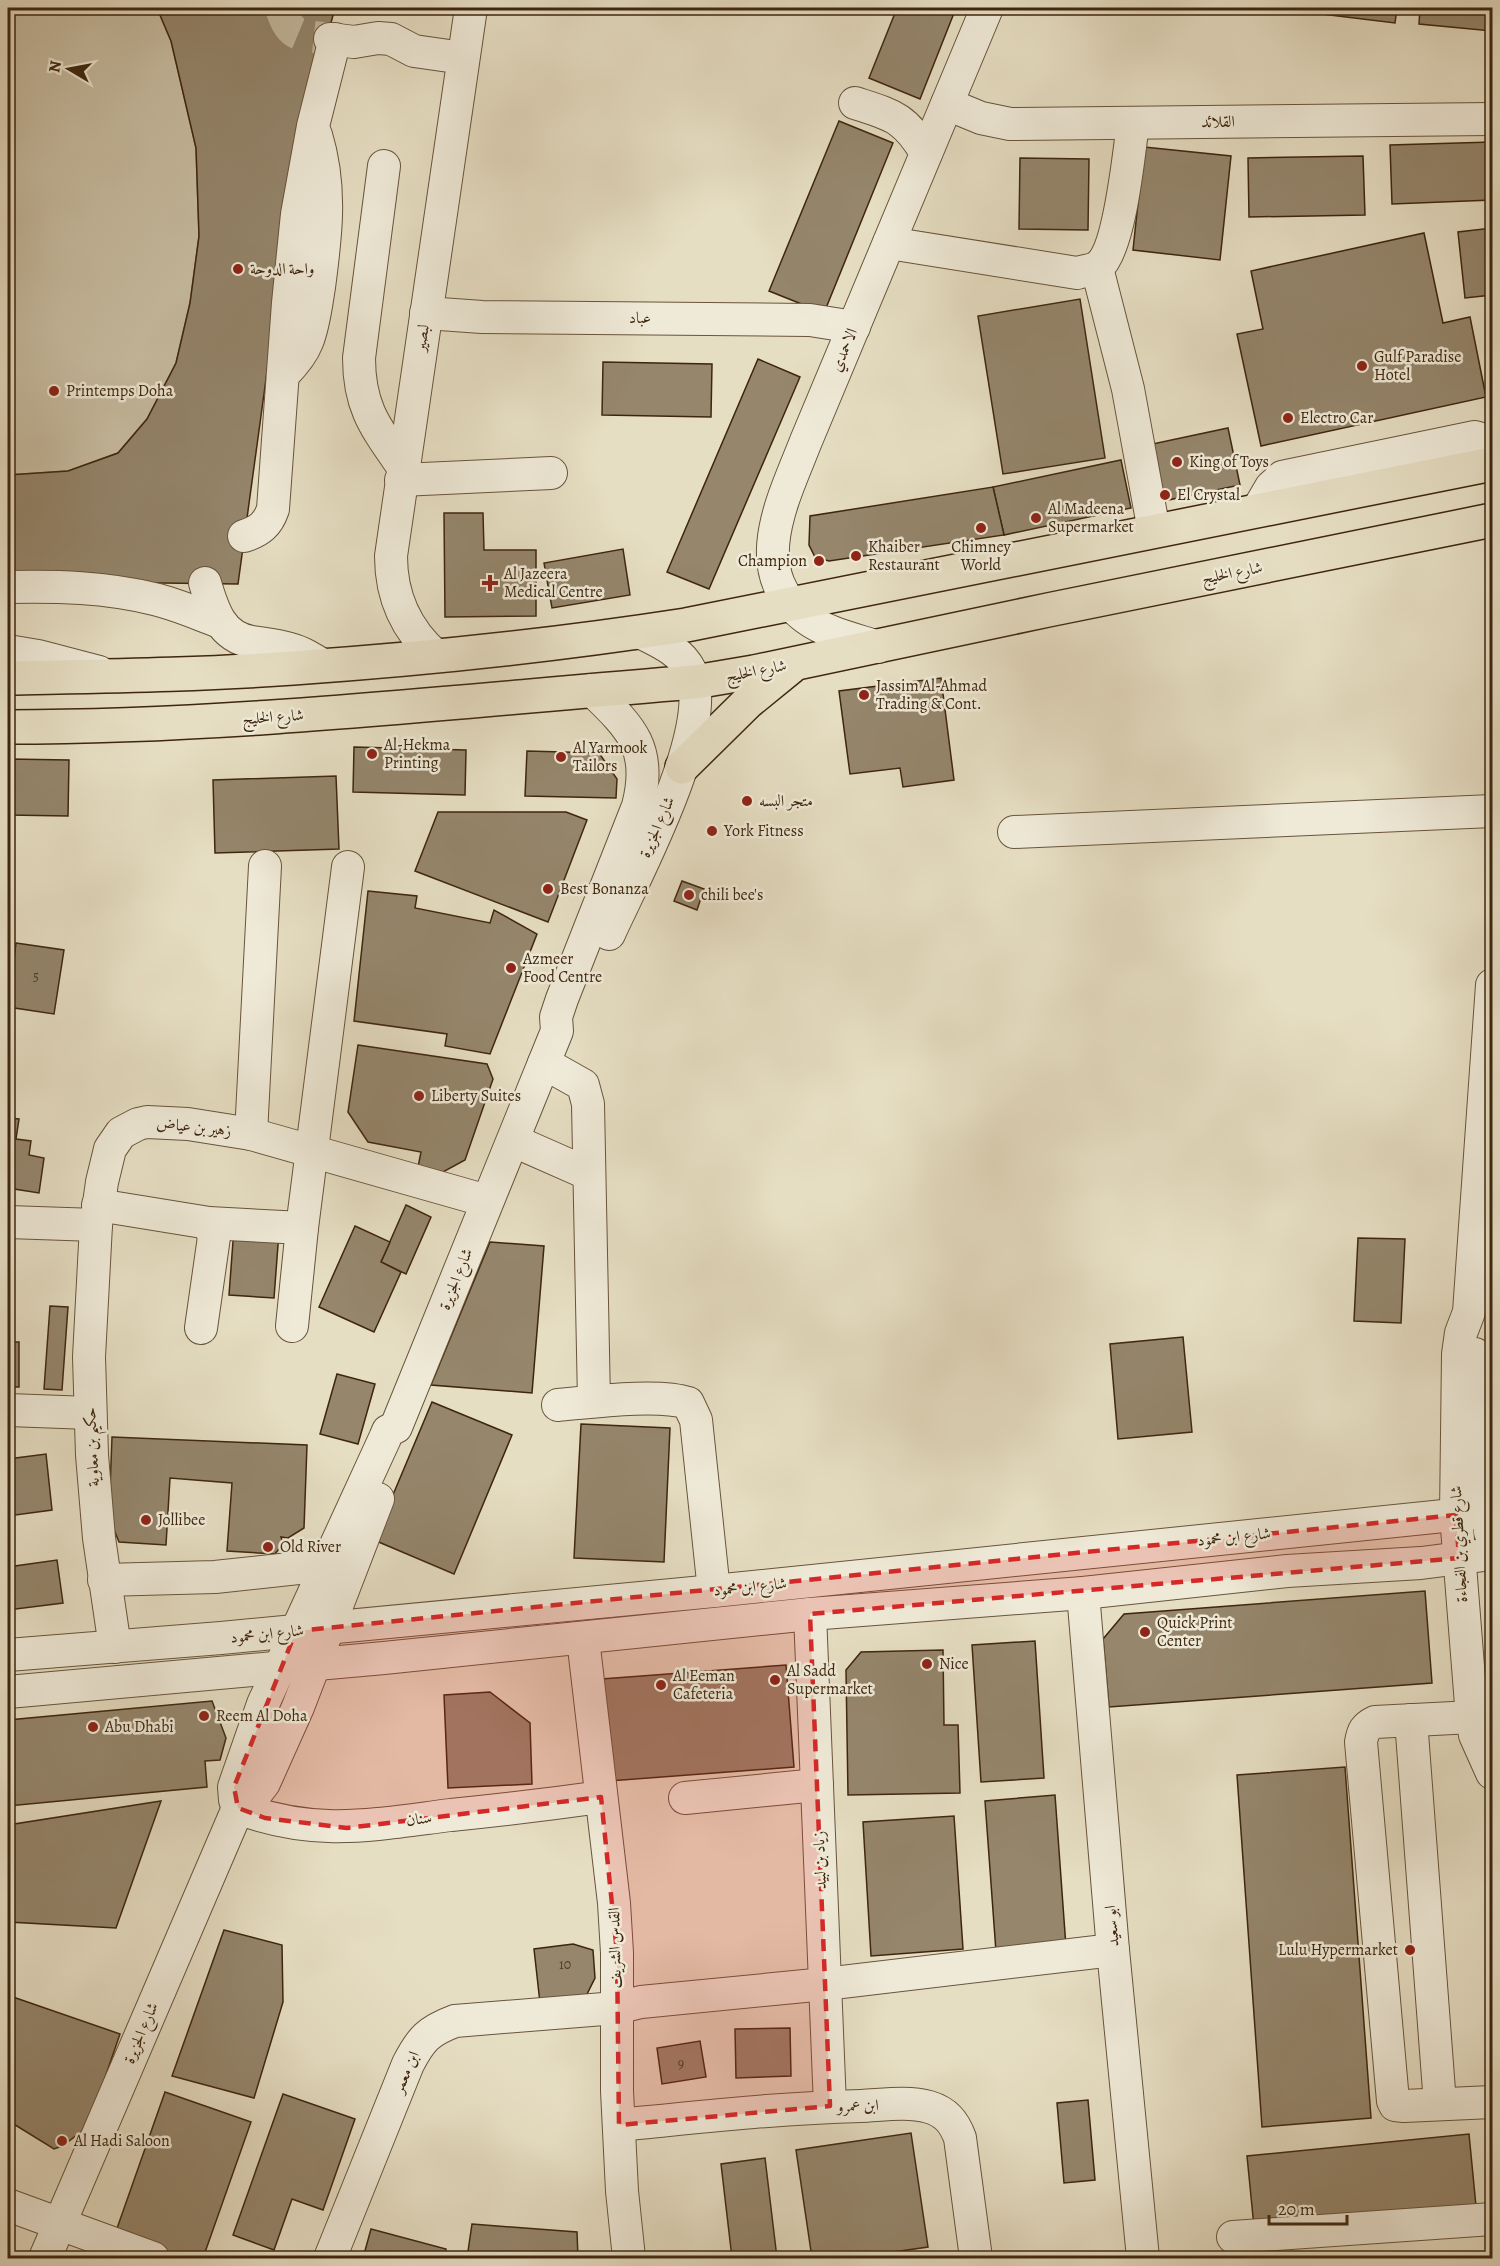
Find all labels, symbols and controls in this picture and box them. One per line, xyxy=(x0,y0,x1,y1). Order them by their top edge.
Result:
north arrow xyxy=(39,39,99,99)
text: N xyxy=(43,59,67,74)
street label: القلائد xyxy=(1201,111,1235,133)
place label: واحة الدوحة xyxy=(250,258,315,280)
marker: واحة الدوحة xyxy=(231,262,245,276)
street label: عباد xyxy=(629,307,651,329)
street label: لبصير xyxy=(409,323,435,355)
street label: الاحمدي xyxy=(825,325,864,375)
place label: Gulf Paradise Hotel xyxy=(1374,346,1461,386)
marker: Gulf Paradise Hotel xyxy=(1355,359,1369,373)
place label: Printemps Doha xyxy=(66,380,174,402)
marker: Printemps Doha xyxy=(47,384,61,398)
place label: Electro Car xyxy=(1300,407,1373,429)
marker: Electro Car xyxy=(1281,411,1295,425)
place label: King of Toys xyxy=(1189,451,1269,473)
marker: King of Toys xyxy=(1170,455,1184,469)
place label: El Crystal xyxy=(1177,484,1240,506)
marker: El Crystal xyxy=(1158,488,1172,502)
place label: Al Madeena Supermarket xyxy=(1047,498,1134,538)
marker: Al Madeena Supermarket xyxy=(1029,511,1043,525)
marker: Chimney World xyxy=(974,521,988,535)
place label: Khaiber Restaurant xyxy=(868,536,940,576)
place label: Chimney World xyxy=(951,536,1012,576)
marker: Khaiber Restaurant xyxy=(849,549,863,563)
place label: Champion xyxy=(738,550,807,572)
marker: Champion xyxy=(812,554,826,568)
street label: شارع الخليج xyxy=(1200,556,1265,593)
place label: Al Jazeera Medical Centre xyxy=(503,563,603,603)
marker: Al Jazeera Medical Centre xyxy=(481,574,499,592)
street label: شارع الخليج xyxy=(724,654,789,691)
place label: Jassim Al-Ahmad Trading & Cont. xyxy=(876,675,988,715)
marker: Jassim Al-Ahmad Trading & Cont. xyxy=(857,688,871,702)
street label: شارع الخليج xyxy=(241,704,305,733)
place label: Al-Hekma Printing xyxy=(383,734,451,774)
place label: Al Yarmook Tailors xyxy=(572,737,648,777)
marker: Al-Hekma Printing xyxy=(365,747,379,761)
marker: Al Yarmook Tailors xyxy=(554,750,568,764)
place label: متجر البسه xyxy=(759,790,813,812)
street label: شارع الجزيرة xyxy=(634,793,682,862)
marker: متجر البسه xyxy=(740,794,754,808)
place label: York Fitness xyxy=(723,820,804,842)
marker: York Fitness xyxy=(705,824,719,838)
place label: Best Bonanza xyxy=(560,878,649,900)
marker: Best Bonanza xyxy=(541,882,555,896)
place label: chili bee's xyxy=(701,884,763,906)
marker: chili bee's xyxy=(682,888,696,902)
place label: Azmeer Food Centre xyxy=(522,948,602,988)
marker: Azmeer Food Centre xyxy=(504,961,518,975)
house number: 5 xyxy=(33,967,39,986)
place label: Liberty Suites xyxy=(431,1085,521,1107)
marker: Liberty Suites xyxy=(412,1089,426,1103)
street label: زهير بن عياض xyxy=(155,1112,233,1142)
street label: شارع الجزيرة xyxy=(434,1245,480,1314)
street label: حكيم بن معاوية xyxy=(79,1406,110,1487)
street label: شارع قطري بن الفجاءة xyxy=(1445,1485,1475,1603)
place label: Jollibee xyxy=(158,1509,205,1531)
marker: Jollibee xyxy=(139,1513,153,1527)
street label: شارع ابن محمود xyxy=(1196,1522,1272,1554)
place label: Old River xyxy=(280,1536,341,1558)
marker: Old River xyxy=(261,1540,275,1554)
street label: شارع ابن محمود xyxy=(712,1572,788,1604)
place label: Quick Print Center xyxy=(1157,1612,1233,1652)
street label: شارع ابن محمود xyxy=(229,1619,305,1651)
marker: Quick Print Center xyxy=(1138,1625,1152,1639)
place label: Nice xyxy=(939,1653,969,1675)
marker: Nice xyxy=(920,1657,934,1671)
place label: Al Sadd Supermarket xyxy=(786,1660,873,1700)
place label: Al Eeman Cafeteria xyxy=(672,1665,735,1705)
marker: Al Sadd Supermarket xyxy=(768,1673,782,1687)
marker: Al Eeman Cafeteria xyxy=(654,1678,668,1692)
place label: Reem Al Doha xyxy=(216,1705,308,1727)
marker: Reem Al Doha xyxy=(197,1709,211,1723)
place label: Abu Dhabi xyxy=(104,1716,174,1738)
marker: Abu Dhabi xyxy=(86,1720,100,1734)
street label: سنان xyxy=(405,1807,433,1831)
street label: زياد بن لبيد xyxy=(808,1830,832,1890)
street label: ابو سعيد xyxy=(1099,1904,1125,1948)
street label: القدس الشريف xyxy=(603,1907,627,1989)
place label: Lulu Hypermarket xyxy=(1278,1939,1398,1961)
marker: Lulu Hypermarket xyxy=(1403,1943,1417,1957)
house number: 10 xyxy=(559,1955,571,1974)
street label: شارع الجزيرة xyxy=(118,1999,166,2068)
street label: ابن معمر xyxy=(386,2048,425,2098)
house number: 9 xyxy=(678,2054,684,2073)
street label: ابن عمرو xyxy=(835,2094,879,2118)
place label: Al Hadi Saloon xyxy=(73,2130,170,2152)
marker: Al Hadi Saloon xyxy=(55,2134,69,2148)
scale bar xyxy=(1269,2188,1347,2226)
text: 20 m xyxy=(1278,2197,1315,2221)

